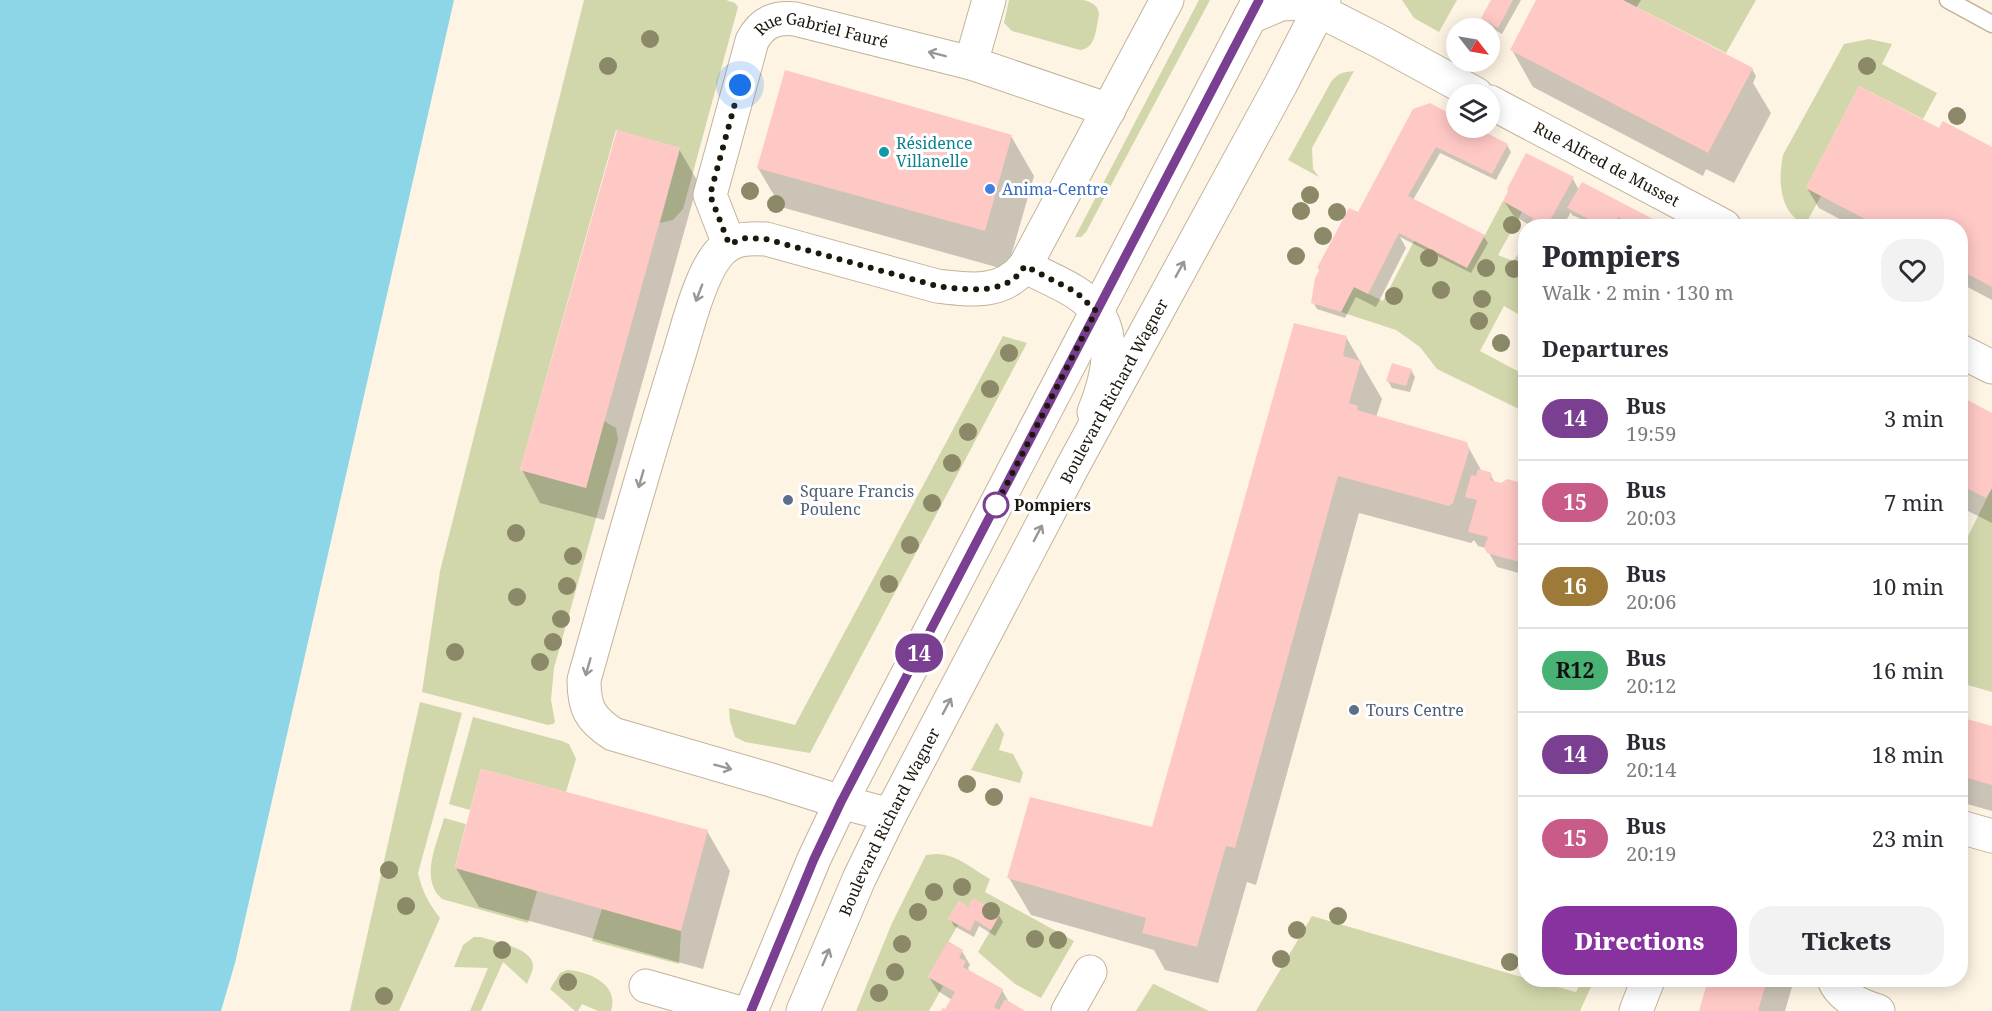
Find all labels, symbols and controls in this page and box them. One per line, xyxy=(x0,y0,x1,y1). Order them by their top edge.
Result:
street label: Rue Gabriel Fauré xyxy=(749,7,891,53)
north arrow xyxy=(1446,18,1500,72)
map controls xyxy=(1446,18,1500,138)
one-way arrow xyxy=(927,48,946,59)
your location xyxy=(725,70,755,100)
button: layers xyxy=(1446,84,1500,138)
street label: Rue Alfred de Musset xyxy=(1530,116,1684,212)
place label: Résidence Villanelle xyxy=(896,132,973,172)
marker: Résidence Villanelle xyxy=(877,145,891,159)
place label: Anima-Centre xyxy=(1002,178,1108,200)
marker: Anima-Centre xyxy=(983,182,997,196)
text: Pompiers xyxy=(1542,237,1680,275)
button: heart xyxy=(1881,239,1944,302)
one-way arrow xyxy=(1174,261,1186,278)
text: Walk · 2 min · 130 m xyxy=(1542,279,1734,306)
one-way arrow xyxy=(693,283,704,302)
street label: Boulevard Richard Wagner xyxy=(1055,294,1173,487)
text: Departures xyxy=(1542,333,1669,363)
text: Bus xyxy=(1626,390,1666,420)
text: 3 min xyxy=(1884,403,1944,433)
text: 14 xyxy=(1563,404,1587,432)
text: 19:59 xyxy=(1626,420,1676,447)
one-way arrow xyxy=(635,469,646,488)
text: Bus xyxy=(1626,474,1666,504)
place label: Square Francis Poulenc xyxy=(800,480,914,520)
text: 7 min xyxy=(1884,487,1944,517)
text: 15 xyxy=(1563,488,1587,516)
marker: Pompiers xyxy=(983,492,1009,518)
marker: Square Francis Poulenc xyxy=(781,493,795,507)
place label: Pompiers xyxy=(1014,494,1091,516)
text: 20:03 xyxy=(1626,504,1676,531)
one-way arrow xyxy=(1033,525,1044,543)
text: Bus xyxy=(1626,558,1666,588)
text: 10 min xyxy=(1872,571,1944,601)
text: 16 xyxy=(1563,572,1587,600)
text: 20:06 xyxy=(1626,588,1676,615)
line badge: 14 xyxy=(892,634,946,672)
text: 14 xyxy=(907,639,931,667)
text: Bus xyxy=(1626,642,1666,672)
text: 16 min xyxy=(1872,655,1944,685)
text: R12 xyxy=(1556,656,1594,684)
one-way arrow xyxy=(582,657,593,676)
text: 20:12 xyxy=(1626,672,1676,699)
one-way arrow xyxy=(942,697,954,715)
place label: Tours Centre xyxy=(1366,699,1464,721)
marker: Tours Centre xyxy=(1347,703,1361,717)
street label: Boulevard Richard Wagner xyxy=(834,724,945,919)
text: Bus xyxy=(1626,726,1666,756)
text: 18 min xyxy=(1872,739,1944,769)
text: 14 xyxy=(1563,740,1587,768)
text: 20:14 xyxy=(1626,756,1676,783)
one-way arrow xyxy=(714,761,733,773)
text: Bus xyxy=(1626,810,1666,840)
text: 23 min xyxy=(1872,823,1944,853)
text: 15 xyxy=(1563,824,1587,852)
text: 20:19 xyxy=(1626,840,1676,867)
button: Directions xyxy=(1542,906,1737,975)
button: Tickets xyxy=(1749,906,1944,975)
one-way arrow xyxy=(821,949,832,967)

